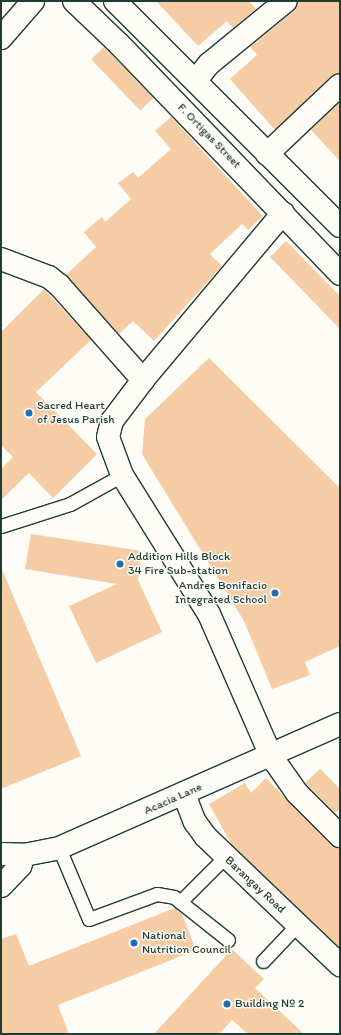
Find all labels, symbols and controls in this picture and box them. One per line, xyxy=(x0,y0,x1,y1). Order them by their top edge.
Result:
street label: F. Ortigas Street xyxy=(174,101,244,171)
place label: Sacred Heart of Jesus Parish xyxy=(37,399,114,427)
marker: Sacred Heart of Jesus Parish xyxy=(24,408,34,418)
place label: Addition Hills Block 34 Fire Sub-station xyxy=(128,550,230,578)
marker: Addition Hills Block 34 Fire Sub-station xyxy=(115,559,125,569)
place label: Andres Bonifacio Integrated School xyxy=(175,579,267,607)
marker: Andres Bonifacio Integrated School xyxy=(270,588,280,598)
street label: Acacia Lane xyxy=(142,780,204,818)
street label: Barangay Road xyxy=(222,853,288,917)
place label: National Nutrition Council xyxy=(142,929,231,957)
marker: National Nutrition Council xyxy=(129,938,139,948)
place label: Building № 2 xyxy=(235,997,304,1011)
marker: Building № 2 xyxy=(222,999,232,1009)

